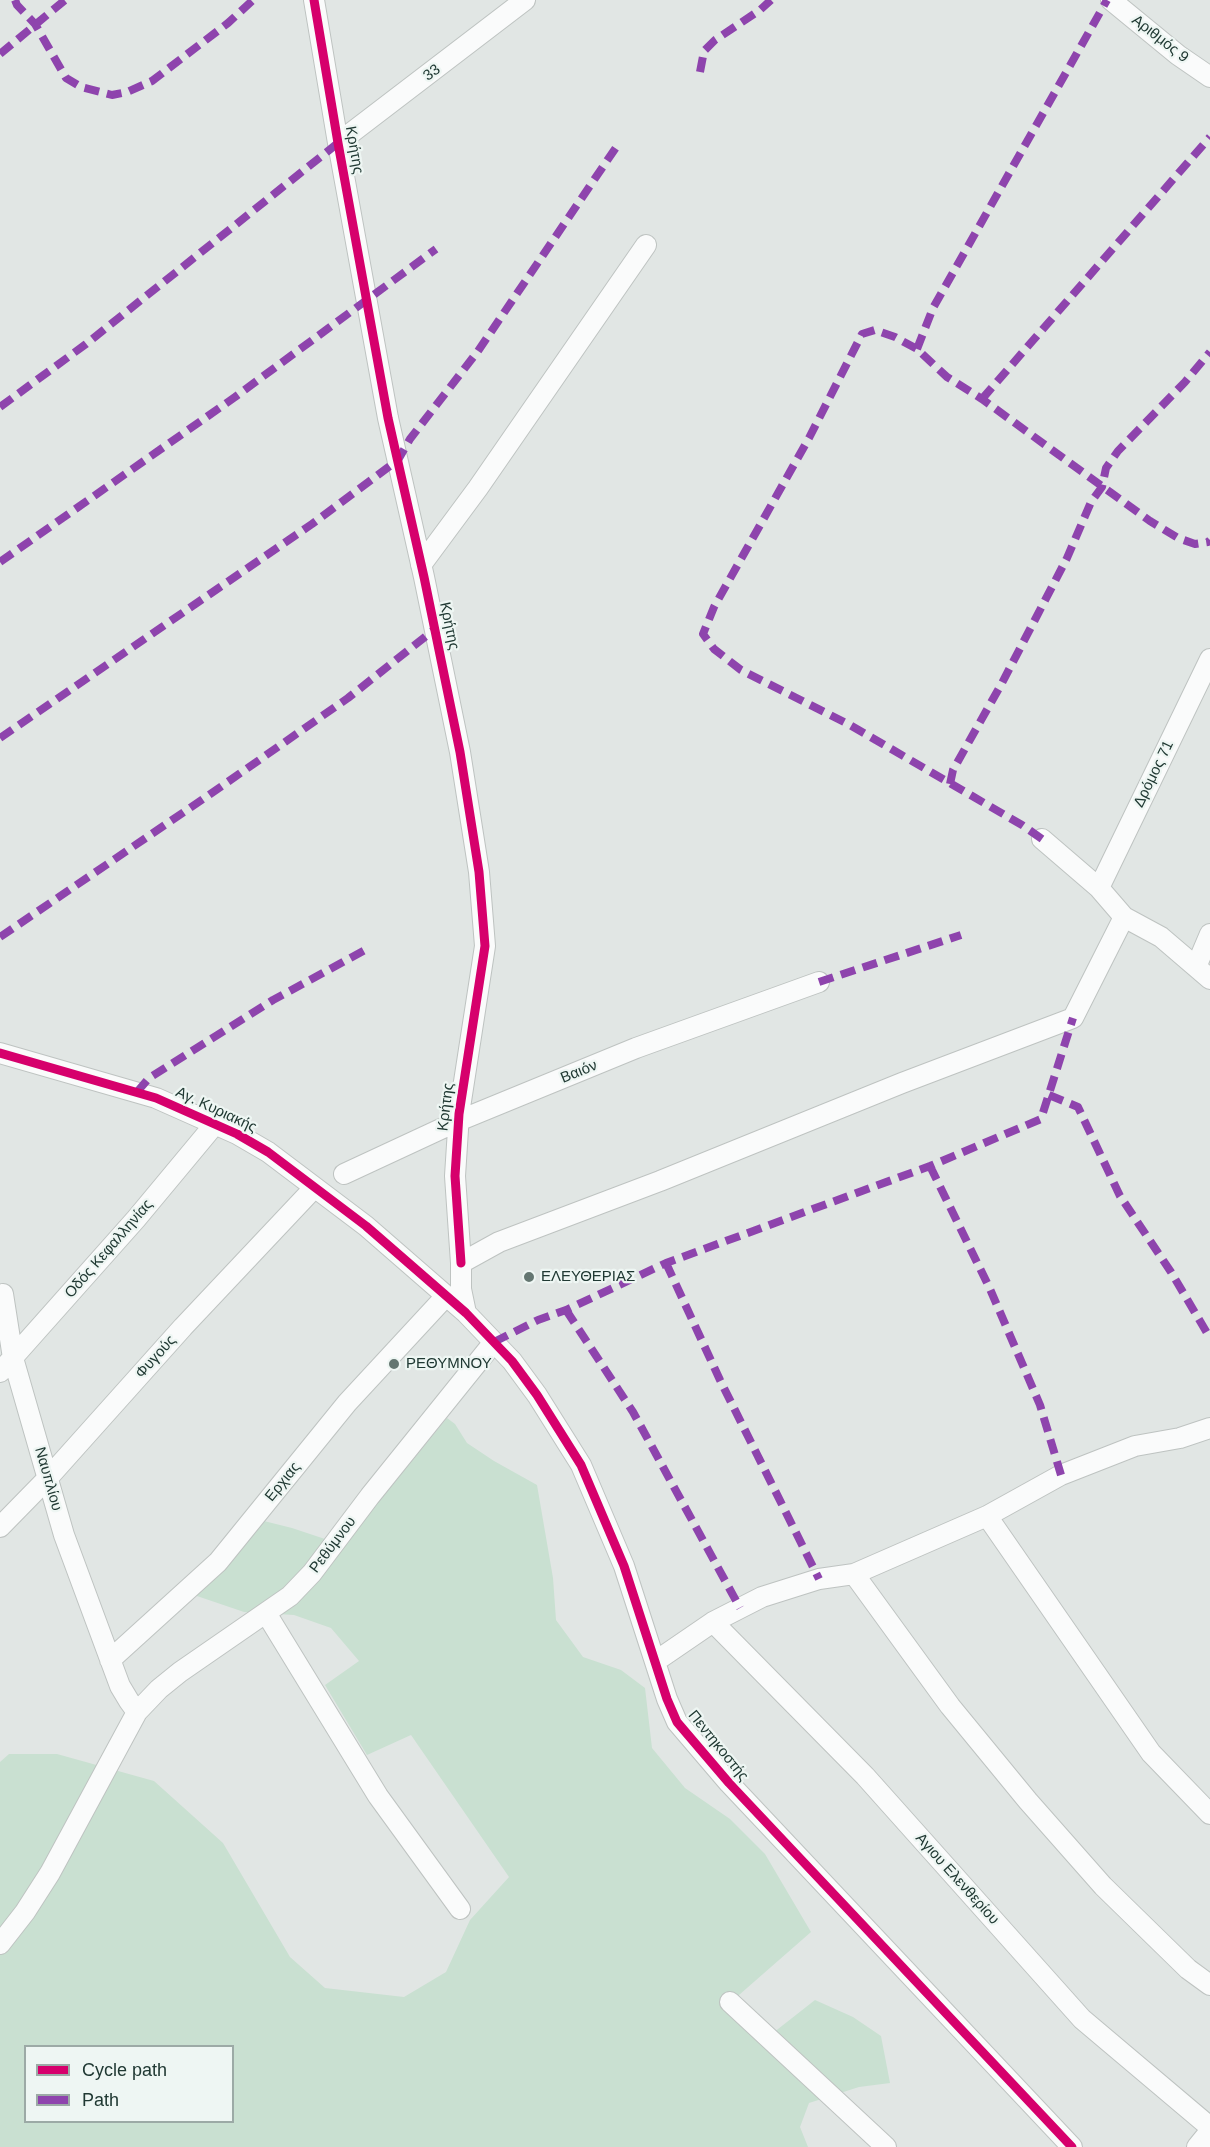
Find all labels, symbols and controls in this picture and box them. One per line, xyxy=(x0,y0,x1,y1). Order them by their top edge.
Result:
street label: Αριθμός 9 xyxy=(1128,11,1192,67)
street label: 33 xyxy=(420,61,444,85)
street label: Κρήτης xyxy=(341,125,367,175)
street label: Κρήτης xyxy=(435,600,463,652)
street label: Δρόμος 71 xyxy=(1130,738,1178,810)
street label: Βαιόν xyxy=(558,1057,600,1087)
street label: Κρήτης xyxy=(434,1082,458,1132)
street label: Αγ. Κυριακής xyxy=(173,1083,259,1137)
street label: Οδός Κεφαλληνίας xyxy=(61,1196,157,1302)
place label: ΕΛΕΥΘΕΡΙΑΣ xyxy=(541,1268,635,1286)
marker: ΕΛΕΥΘΕΡΙΑΣ xyxy=(522,1270,536,1284)
street label: Φυγούς xyxy=(132,1332,180,1382)
place label: ΡΕΘΥΜΝΟΥ xyxy=(406,1355,492,1373)
marker: ΡΕΘΥΜΝΟΥ xyxy=(387,1357,401,1371)
street label: Ναυπλίου xyxy=(30,1445,66,1513)
street label: Ερχιας xyxy=(262,1459,304,1505)
street label: Ρεθύμνου xyxy=(306,1513,360,1577)
street label: Πεντηκοστής xyxy=(684,1707,752,1785)
street label: Αγιου Ελενθερίου xyxy=(911,1830,1003,1928)
legend xyxy=(24,2045,234,2123)
text: Cycle path xyxy=(82,2060,167,2080)
text: Path xyxy=(82,2090,119,2110)

